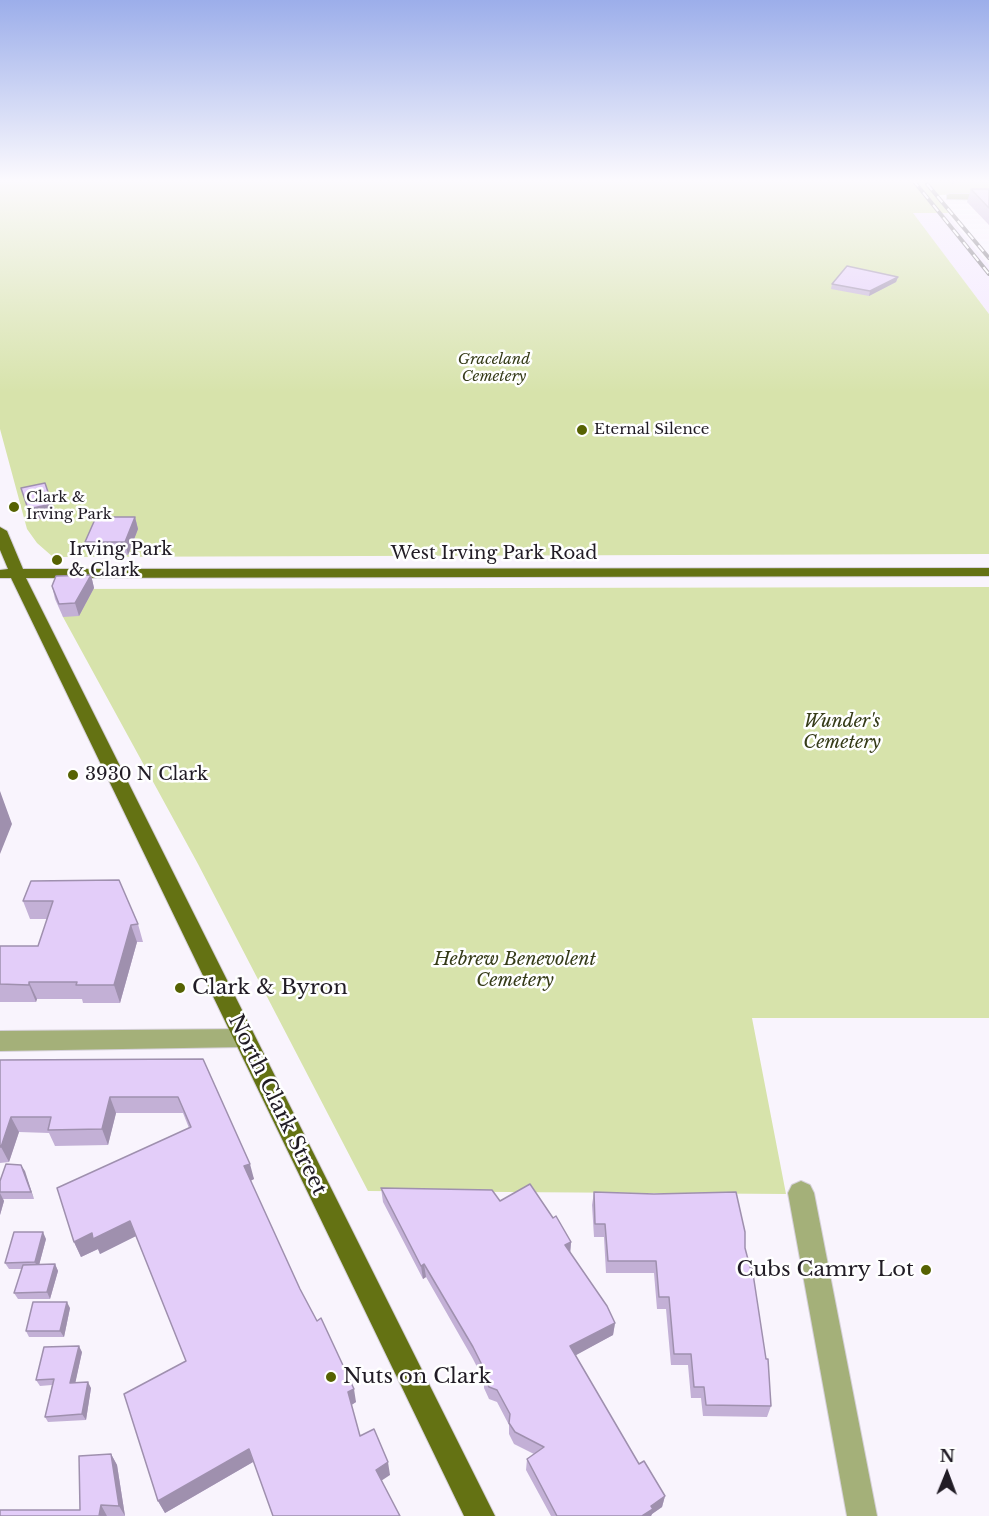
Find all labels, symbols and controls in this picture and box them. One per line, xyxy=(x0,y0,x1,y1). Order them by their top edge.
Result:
park label: Graceland Cemetery xyxy=(458,351,530,386)
place label: Eternal Silence xyxy=(594,421,709,439)
marker: Eternal Silence xyxy=(575,423,589,437)
place label: Clark & Irving Park xyxy=(26,489,112,524)
marker: Clark & Irving Park xyxy=(7,500,21,514)
place label: Irving Park & Clark xyxy=(69,539,172,582)
street label: West Irving Park Road xyxy=(391,543,597,565)
marker: Irving Park & Clark xyxy=(50,553,64,567)
park label: Wunder's Cemetery xyxy=(803,711,881,754)
place label: 3930 N Clark xyxy=(85,764,208,786)
marker: 3930 N Clark xyxy=(66,768,80,782)
park label: Hebrew Benevolent Cemetery xyxy=(434,949,596,992)
place label: Clark & Byron xyxy=(192,975,348,1001)
marker: Clark & Byron xyxy=(173,981,187,995)
street label: North Clark Street xyxy=(222,1011,332,1199)
place label: Cubs Camry Lot xyxy=(736,1257,914,1283)
marker: Cubs Camry Lot xyxy=(919,1263,933,1277)
place label: Nuts on Clark xyxy=(343,1364,491,1390)
marker: Nuts on Clark xyxy=(324,1370,338,1384)
north arrow xyxy=(917,1444,977,1504)
text: N xyxy=(940,1446,955,1466)

